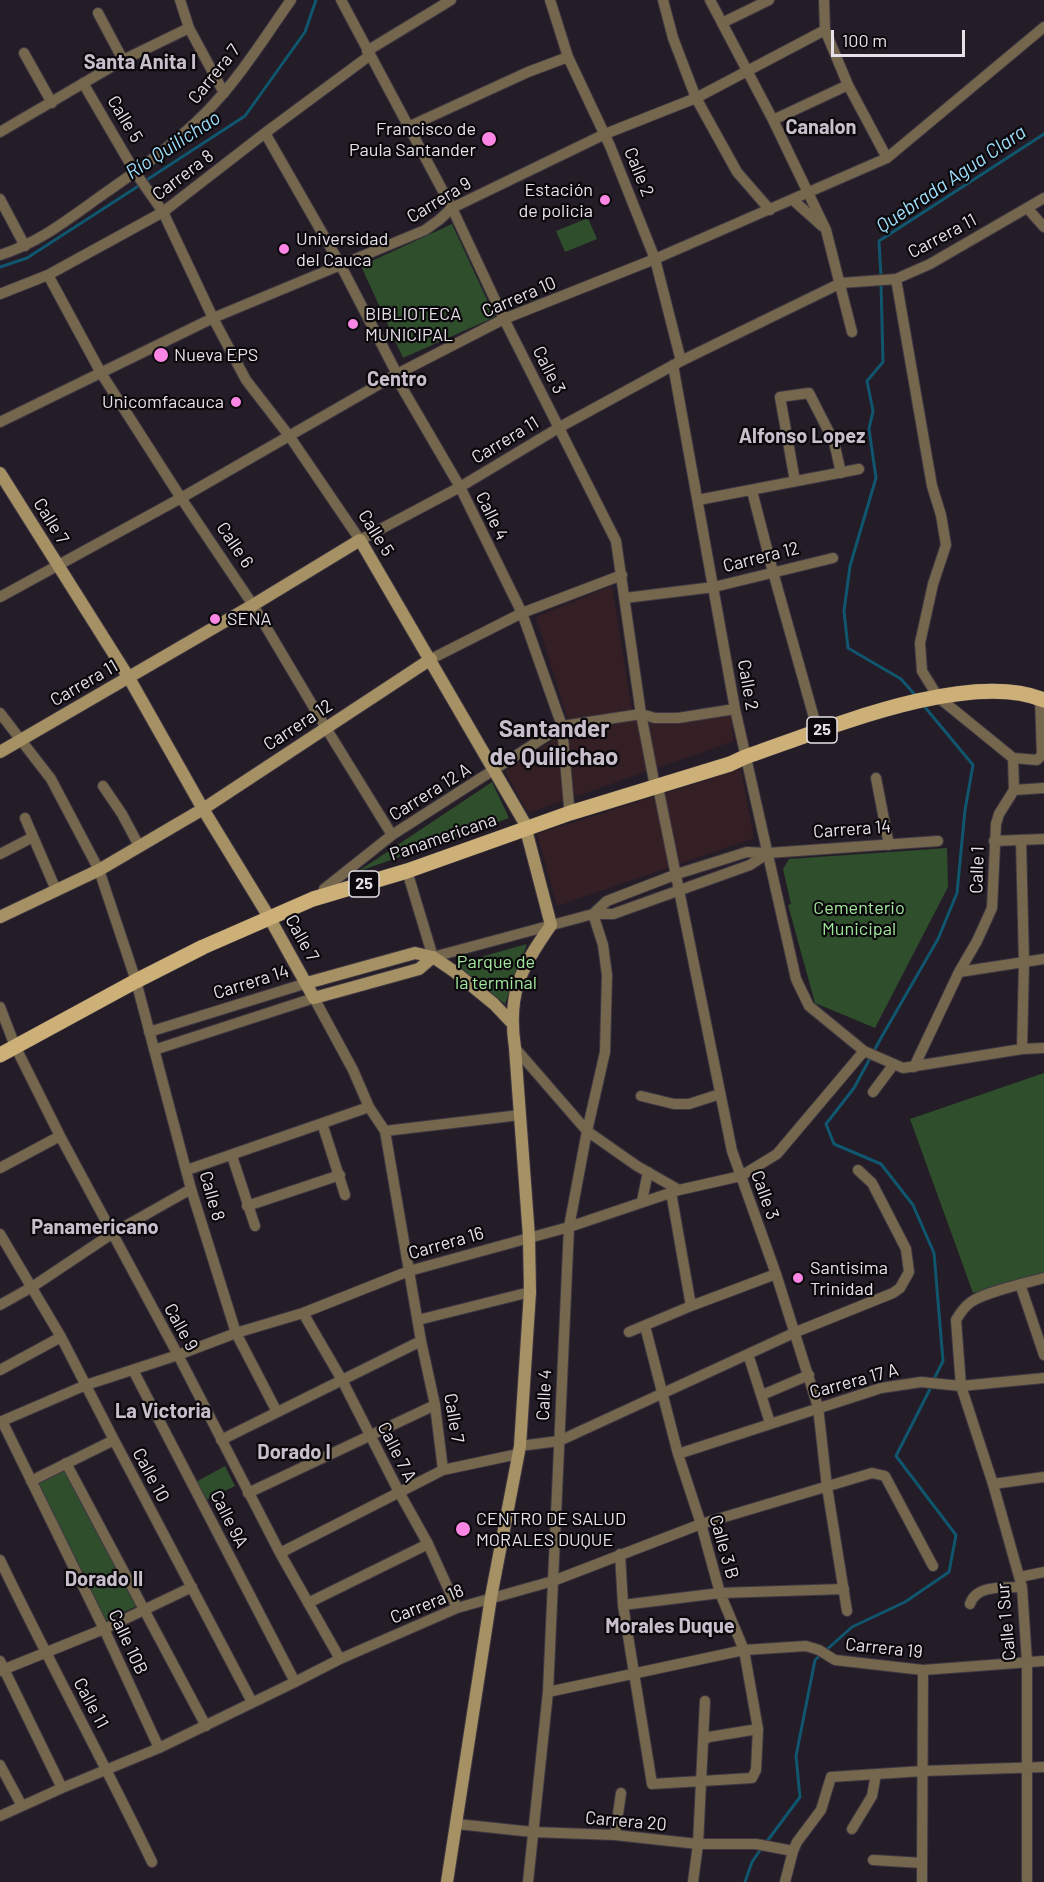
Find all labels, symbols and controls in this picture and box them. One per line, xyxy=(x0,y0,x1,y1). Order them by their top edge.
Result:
scale bar xyxy=(834,18,968,56)
text: 100 m xyxy=(842,29,887,51)
street label: Carrera 7 xyxy=(183,40,245,108)
district label: Santa Anita I xyxy=(84,50,196,74)
street label: Calle 5 xyxy=(103,92,147,146)
water label: Río Quilichao xyxy=(121,105,225,185)
district label: Canalon xyxy=(785,115,857,139)
place label: Francisco de Paula Santander xyxy=(349,118,476,160)
water label: Quebrada Agua Clara xyxy=(871,120,1031,238)
marker: Francisco de Paula Santander xyxy=(480,130,498,148)
street label: Calle 2 xyxy=(619,144,659,200)
street label: Carrera 8 xyxy=(148,145,218,205)
street label: Carrera 9 xyxy=(403,172,475,228)
place label: Estación de policia xyxy=(518,179,593,222)
marker: Estación de policia xyxy=(598,193,612,207)
street label: Carrera 11 xyxy=(904,209,980,263)
place label: Universidad del Cauca xyxy=(296,228,388,270)
marker: Universidad del Cauca xyxy=(277,242,291,256)
street label: Carrera 10 xyxy=(479,272,559,322)
place label: BIBLIOTECA MUNICIPAL xyxy=(365,303,461,346)
marker: BIBLIOTECA MUNICIPAL xyxy=(346,317,360,331)
street label: Calle 3 xyxy=(528,342,570,398)
place label: Nueva EPS xyxy=(174,344,258,366)
marker: Nueva EPS xyxy=(152,346,170,364)
district label: Centro xyxy=(367,367,427,391)
place label: Unicomfacauca xyxy=(102,391,224,413)
marker: Unicomfacauca xyxy=(229,395,243,409)
street label: Carrera 11 xyxy=(467,412,543,468)
district label: Alfonso Lopez xyxy=(739,424,865,448)
street label: Calle 4 xyxy=(471,488,513,544)
street label: Calle 7 xyxy=(29,494,73,548)
street label: Calle 5 xyxy=(353,506,399,560)
street label: Calle 6 xyxy=(212,518,258,572)
street label: Carrera 12 xyxy=(721,537,801,577)
place label: SENA xyxy=(227,608,271,630)
marker: SENA xyxy=(208,612,222,626)
street label: Carrera 11 xyxy=(46,655,122,711)
street label: Calle 2 xyxy=(733,658,763,712)
street label: Carrera 12 xyxy=(259,695,337,755)
district label: Santander de Quilichao xyxy=(490,715,618,771)
road number: 25 xyxy=(807,717,837,743)
street label: Carrera 12 A xyxy=(385,758,475,826)
street label: Panamericana xyxy=(387,809,499,865)
street label: Carrera 14 xyxy=(812,816,892,842)
street label: Calle 1 xyxy=(965,846,989,894)
road number: 25 xyxy=(349,871,379,897)
park label: Cementerio Municipal xyxy=(813,897,905,940)
street label: Calle 7 xyxy=(280,911,324,965)
park label: Parque de la terminal xyxy=(455,951,537,994)
street label: Carrera 14 xyxy=(210,960,292,1004)
street label: Calle 3 xyxy=(746,1167,784,1223)
street label: Calle 8 xyxy=(195,1169,229,1223)
district label: Panamericano xyxy=(31,1215,159,1239)
street label: Carrera 16 xyxy=(406,1222,486,1264)
place label: Santisima Trinidad xyxy=(810,1257,888,1300)
marker: Santisima Trinidad xyxy=(791,1271,805,1285)
street label: Calle 9 xyxy=(159,1300,203,1354)
street label: Carrera 17 A xyxy=(807,1359,901,1403)
street label: Calle 4 xyxy=(532,1369,556,1421)
street label: Calle 7 xyxy=(439,1392,469,1444)
district label: La Victoria xyxy=(115,1399,211,1423)
street label: Calle 7 A xyxy=(373,1418,421,1486)
district label: Dorado I xyxy=(257,1440,331,1464)
street label: Calle 10 xyxy=(128,1444,174,1506)
street label: Calle 9A xyxy=(205,1487,253,1551)
place label: CENTRO DE SALUD MORALES DUQUE xyxy=(476,1508,626,1550)
street label: Calle 3 B xyxy=(705,1512,743,1582)
marker: CENTRO DE SALUD MORALES DUQUE xyxy=(454,1520,472,1538)
district label: Dorado II xyxy=(65,1567,143,1591)
street label: Carrera 18 xyxy=(387,1579,467,1629)
street label: Calle 1 Sur xyxy=(992,1582,1020,1662)
street label: Calle 10B xyxy=(104,1606,152,1678)
district label: Morales Duque xyxy=(605,1614,735,1638)
street label: Carrera 19 xyxy=(844,1633,924,1663)
street label: Calle 11 xyxy=(69,1674,113,1732)
street label: Carrera 20 xyxy=(584,1807,668,1835)

